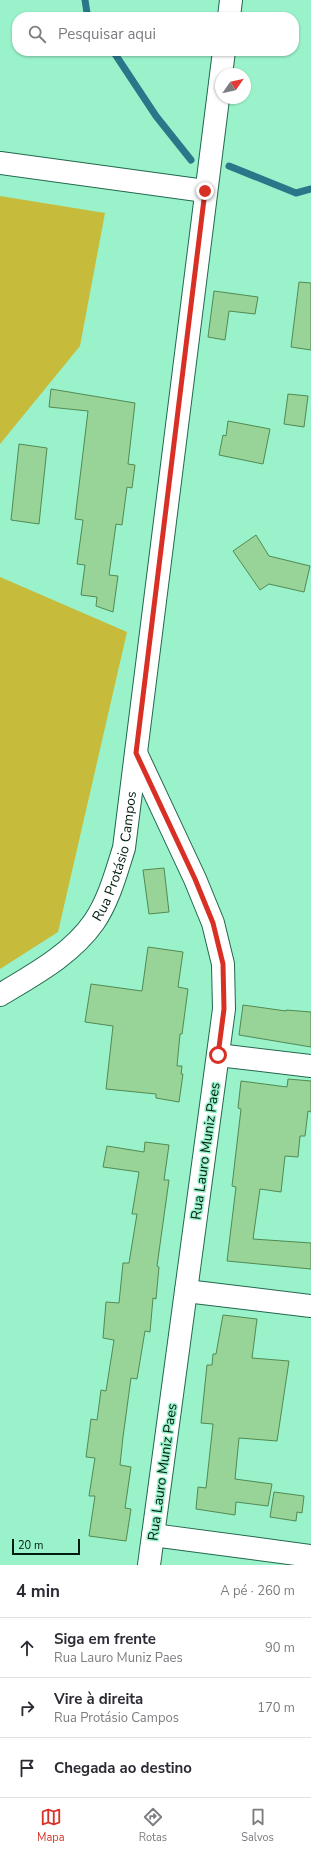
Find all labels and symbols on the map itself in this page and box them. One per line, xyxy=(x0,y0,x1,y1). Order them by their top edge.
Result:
north arrow xyxy=(215,68,251,104)
route end xyxy=(196,182,214,200)
street label: Rua Protásio Campos xyxy=(88,790,141,925)
route start xyxy=(209,1046,227,1064)
street label: Rua Lauro Muniz Paes xyxy=(186,1081,225,1221)
street label: Rua Lauro Muniz Paes xyxy=(143,1402,182,1542)
scale bar xyxy=(12,1537,80,1556)

